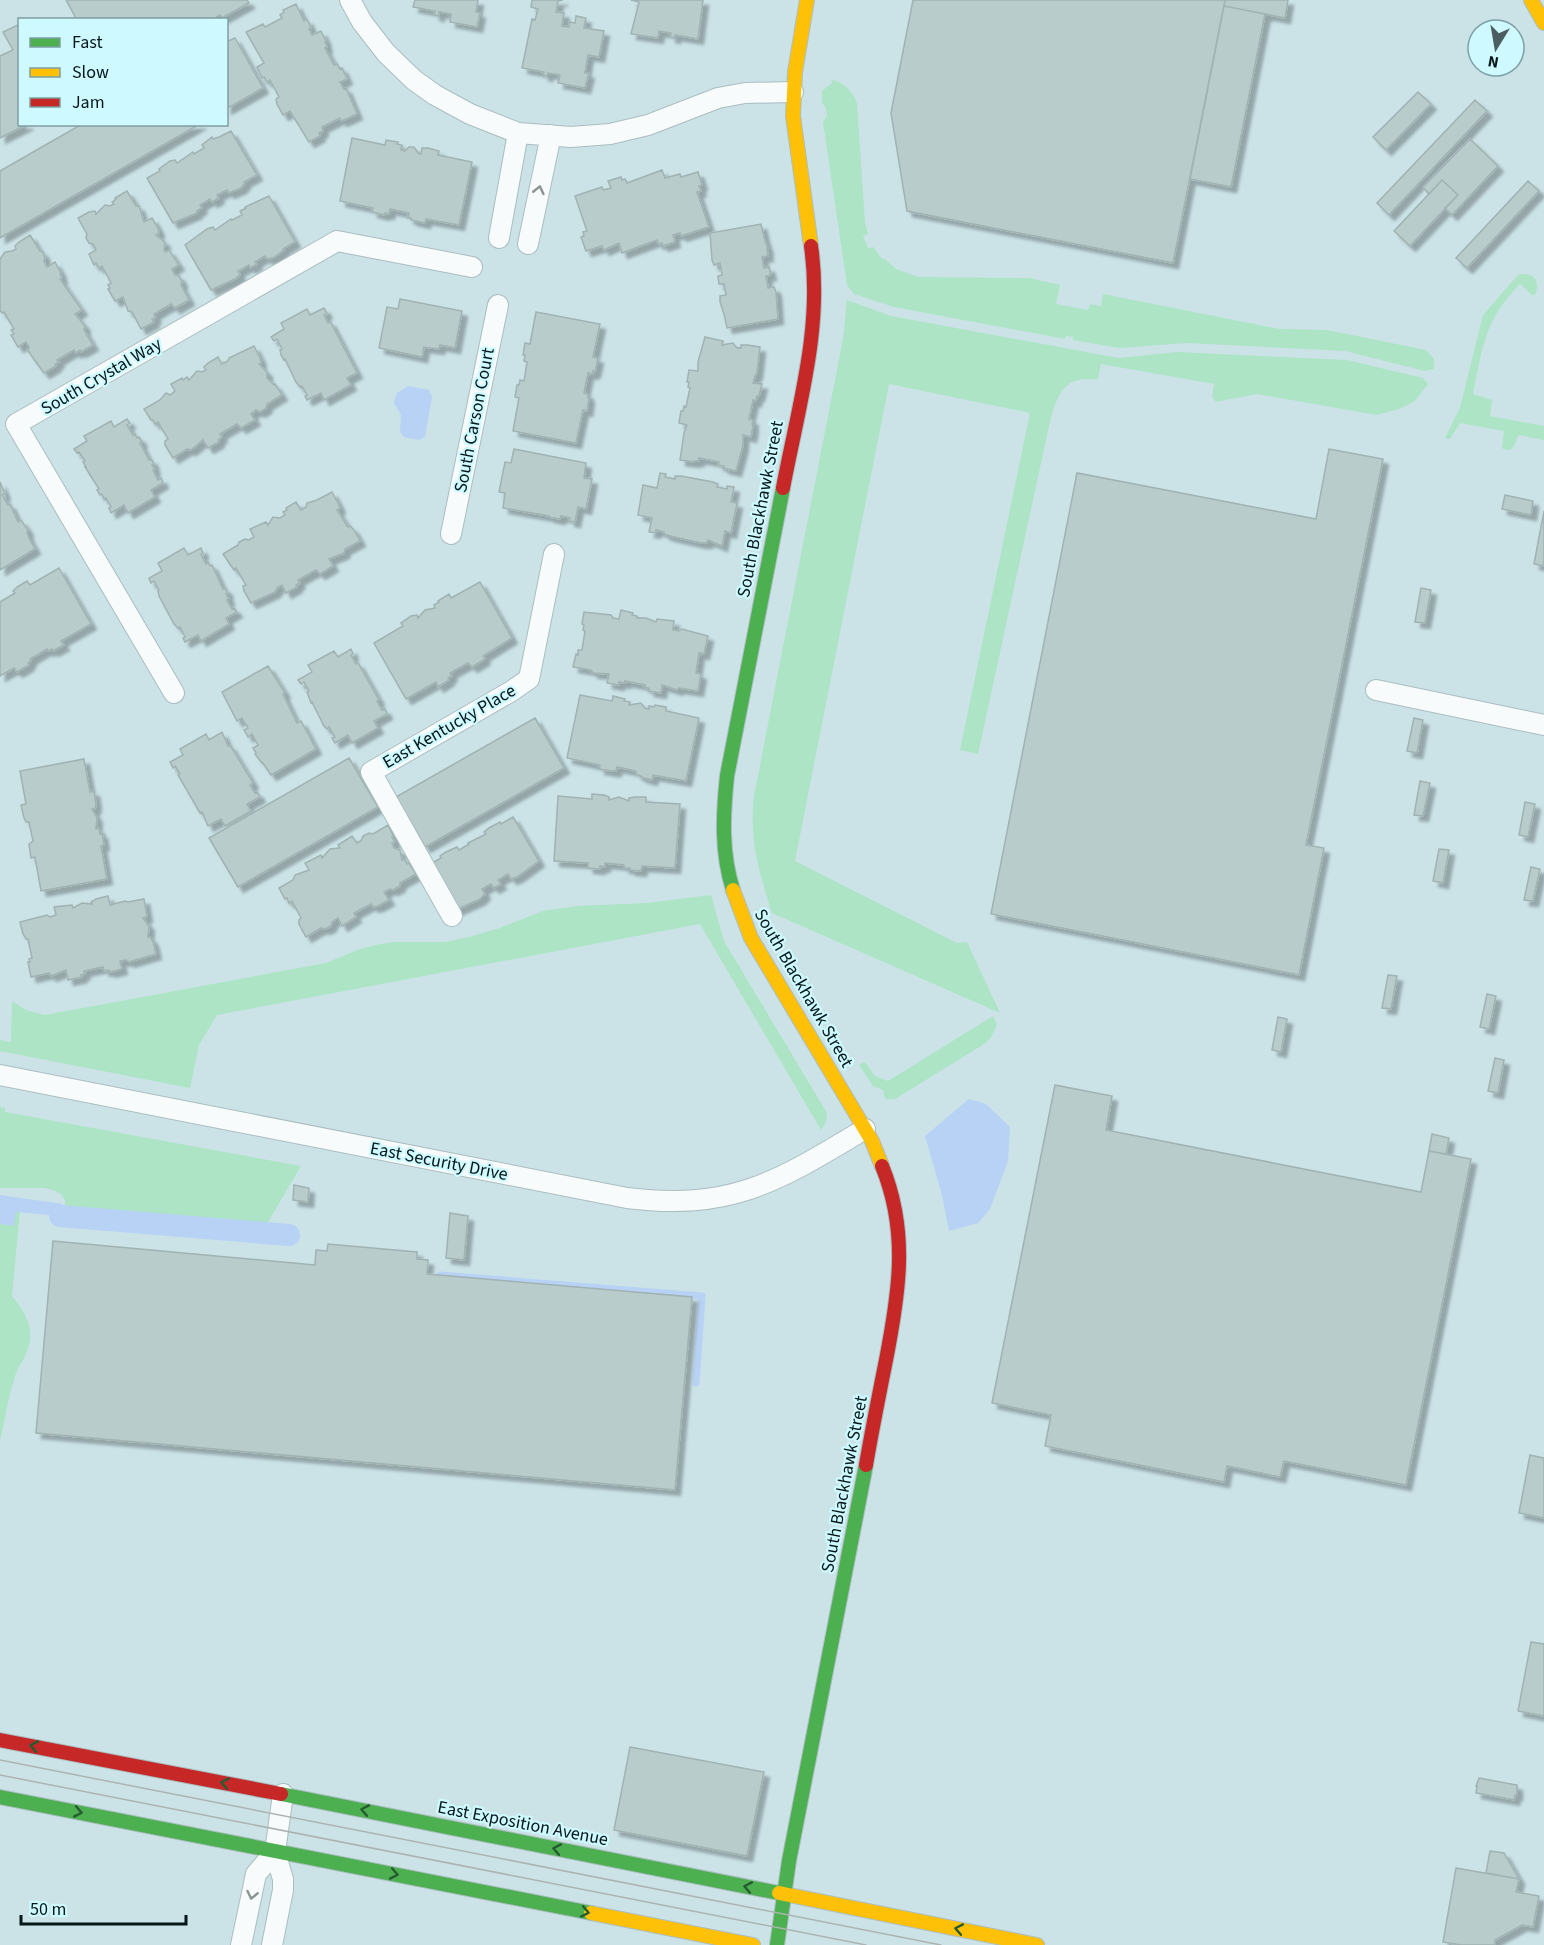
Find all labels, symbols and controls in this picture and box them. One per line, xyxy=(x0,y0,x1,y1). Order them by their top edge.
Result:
legend xyxy=(18,18,228,126)
north arrow xyxy=(1466,18,1526,78)
text: Fast xyxy=(72,30,103,55)
text: N xyxy=(1486,50,1501,74)
text: Slow xyxy=(72,60,109,85)
text: Jam xyxy=(72,90,105,115)
one-way arrow xyxy=(532,185,545,195)
street label: South Crystal Way xyxy=(36,331,167,421)
street label: South Carson Court xyxy=(448,346,501,495)
street label: South Blackhawk Street xyxy=(731,419,790,600)
street label: East Kentucky Place xyxy=(378,678,521,775)
street label: South Blackhawk Street xyxy=(748,904,859,1072)
street label: East Security Drive xyxy=(368,1136,510,1187)
street label: South Blackhawk Street xyxy=(815,1394,874,1575)
one-way arrow xyxy=(29,1740,39,1753)
one-way arrow xyxy=(221,1777,231,1790)
street label: East Exposition Avenue xyxy=(435,1795,610,1852)
one-way arrow xyxy=(361,1804,371,1817)
one-way arrow xyxy=(73,1805,83,1818)
one-way arrow xyxy=(552,1843,562,1856)
one-way arrow xyxy=(389,1867,399,1880)
one-way arrow xyxy=(743,1881,753,1894)
scale bar xyxy=(21,1888,186,1926)
one-way arrow xyxy=(246,1890,259,1900)
text: 50 m xyxy=(30,1897,66,1922)
one-way arrow xyxy=(580,1905,590,1918)
one-way arrow xyxy=(955,1923,965,1936)

